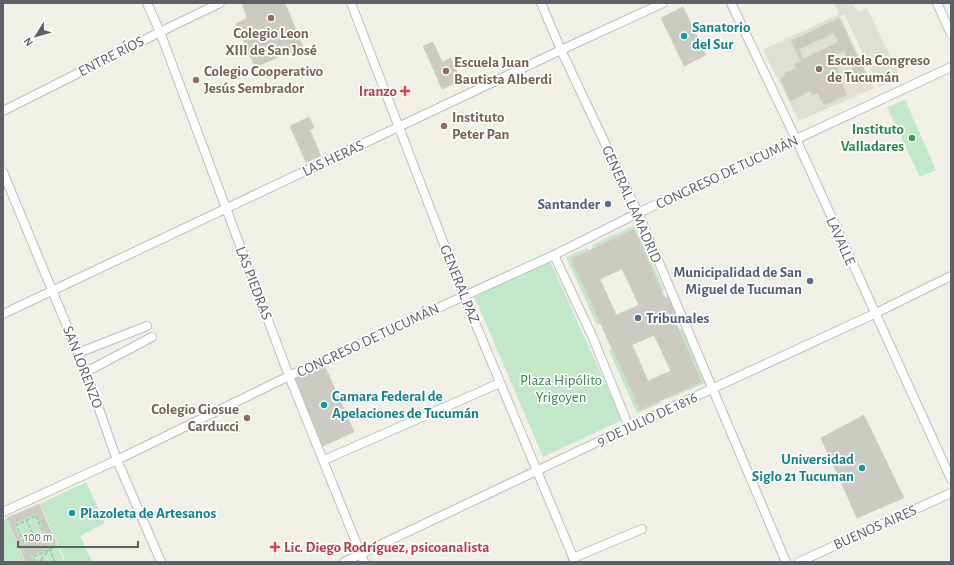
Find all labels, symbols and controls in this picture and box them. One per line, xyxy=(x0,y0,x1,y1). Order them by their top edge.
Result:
marker: Colegio Leon XIII de San José xyxy=(266,13,276,23)
north arrow xyxy=(16,16,56,56)
place label: Sanatorio del Sur xyxy=(692,20,750,52)
place label: Colegio Leon XIII de San José xyxy=(225,26,317,58)
marker: Sanatorio del Sur xyxy=(679,31,689,41)
street label: ENTRE RÍOS xyxy=(75,32,146,79)
text: N xyxy=(22,35,35,48)
place label: Escuela Congreso de Tucumán xyxy=(827,53,930,85)
place label: Escuela Juan Bautista Alberdi xyxy=(454,55,552,87)
place label: Colegio Cooperativo Jesús Sembrador xyxy=(204,64,323,96)
marker: Escuela Congreso de Tucumán xyxy=(814,64,824,74)
marker: Escuela Juan Bautista Alberdi xyxy=(441,66,451,76)
marker: Colegio Cooperativo Jesús Sembrador xyxy=(191,75,201,85)
place label: Iranzo xyxy=(359,84,397,99)
marker: Iranzo xyxy=(400,86,410,96)
place label: Instituto Peter Pan xyxy=(452,110,510,142)
marker: Instituto Peter Pan xyxy=(439,121,449,131)
place label: Instituto Valladares xyxy=(841,122,904,154)
street label: CONGRESO DE TUCUMÁN xyxy=(653,131,801,212)
marker: Instituto Valladares xyxy=(907,133,917,143)
street label: LAS HERAS xyxy=(300,138,366,179)
street label: GENERAL LAMADRID xyxy=(599,143,664,265)
place label: Santander xyxy=(537,197,601,212)
marker: Santander xyxy=(603,199,613,209)
street label: LAVALLE xyxy=(823,215,858,268)
street label: GENERAL PAZ xyxy=(437,243,482,326)
street label: LAS PIEDRAS xyxy=(233,244,274,322)
place label: Municipalidad de San Miguel de Tucuman xyxy=(673,265,802,297)
marker: Municipalidad de San Miguel de Tucuman xyxy=(805,276,815,286)
street label: CONGRESO DE TUCUMÁN xyxy=(294,299,442,380)
place label: Tribunales xyxy=(646,311,710,326)
marker: Tribunales xyxy=(633,313,643,323)
street label: SAN LORENZO xyxy=(60,324,105,410)
park label: Plaza Hipólito Yrigoyen xyxy=(520,373,602,405)
place label: Camara Federal de Apelaciones de Tucumán xyxy=(332,389,479,421)
street label: 9 DE JULIO DE 1816 xyxy=(595,390,700,449)
marker: Camara Federal de Apelaciones de Tucumán xyxy=(319,400,329,410)
place label: Colegio Giosue Carducci xyxy=(151,402,239,434)
marker: Colegio Giosue Carducci xyxy=(242,413,252,423)
place label: Universidad Siglo 21 Tucuman xyxy=(752,452,854,484)
marker: Universidad Siglo 21 Tucuman xyxy=(857,463,867,473)
street label: BUENOS AIRES xyxy=(831,502,919,552)
place label: Plazoleta de Artesanos xyxy=(80,506,216,521)
marker: Plazoleta de Artesanos xyxy=(67,508,77,518)
scale bar xyxy=(18,523,138,549)
text: 100 m xyxy=(24,531,52,543)
place label: Lic. Diego Rodríguez, psicoanalista xyxy=(284,540,489,555)
marker: Lic. Diego Rodríguez, psicoanalista xyxy=(269,541,281,553)

